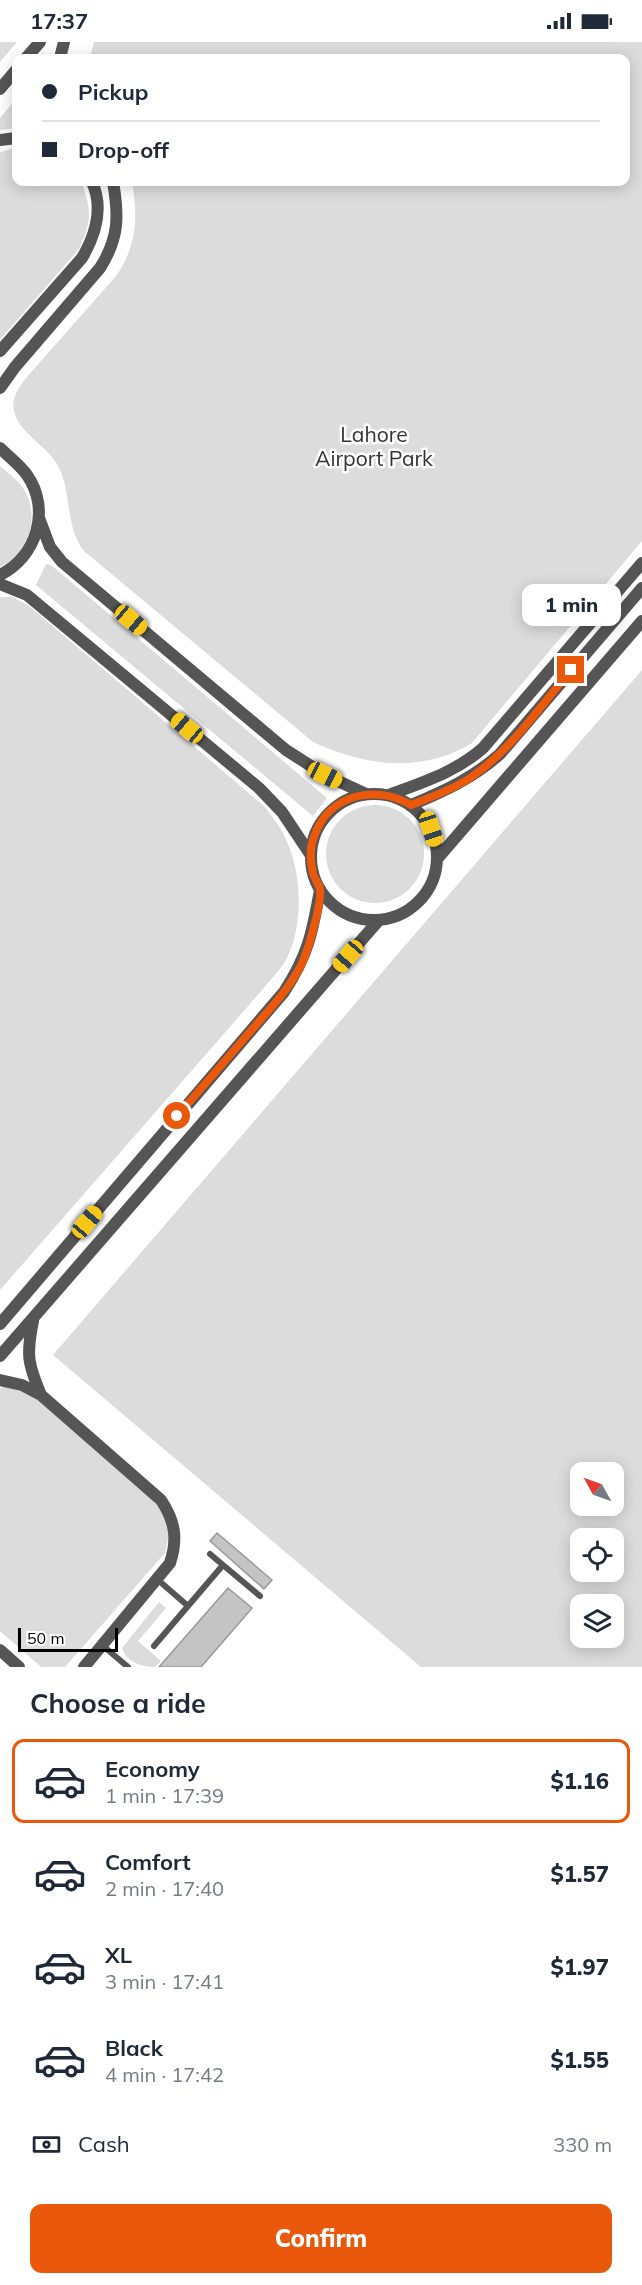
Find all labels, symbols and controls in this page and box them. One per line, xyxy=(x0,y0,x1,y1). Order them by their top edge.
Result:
text: 17:37 xyxy=(30,7,88,35)
text: Pickup xyxy=(78,78,148,106)
text: Drop-off xyxy=(78,136,169,164)
park label: Lahore Airport Park xyxy=(315,421,433,471)
callout: 1 min xyxy=(522,583,620,625)
text: 1 min xyxy=(545,592,598,617)
car xyxy=(111,602,151,638)
route end xyxy=(557,656,584,683)
car xyxy=(167,710,207,746)
car xyxy=(305,759,345,791)
car xyxy=(417,809,445,849)
car xyxy=(329,937,367,975)
route start xyxy=(163,1102,190,1129)
car xyxy=(69,1202,105,1242)
north arrow xyxy=(570,1462,624,1516)
map controls xyxy=(570,1462,624,1648)
button: locate xyxy=(570,1528,624,1582)
button: layers xyxy=(570,1594,624,1648)
scale bar xyxy=(18,1625,118,1652)
text: 50 m xyxy=(27,1628,64,1648)
text: Choose a ride xyxy=(30,1686,206,1720)
icon: car xyxy=(33,1754,87,1808)
text: Economy xyxy=(105,1755,200,1783)
text: $1.16 xyxy=(550,1767,609,1795)
text: 1 min · 17:39 xyxy=(105,1783,224,1808)
icon: car xyxy=(33,1847,87,1901)
text: Comfort xyxy=(105,1848,191,1876)
text: $1.57 xyxy=(550,1860,609,1888)
text: 2 min · 17:40 xyxy=(105,1876,224,1901)
icon: car xyxy=(33,1940,87,1994)
text: XL xyxy=(105,1941,132,1969)
text: $1.97 xyxy=(550,1953,609,1981)
text: 3 min · 17:41 xyxy=(105,1969,224,1994)
icon: car xyxy=(33,2033,87,2087)
text: Black xyxy=(105,2034,163,2062)
text: $1.55 xyxy=(550,2046,609,2074)
text: 4 min · 17:42 xyxy=(105,2062,224,2087)
icon: cash xyxy=(30,2128,63,2161)
text: Cash xyxy=(78,2130,130,2158)
text: 330 m xyxy=(553,2132,612,2157)
button: Confirm xyxy=(30,2204,612,2273)

